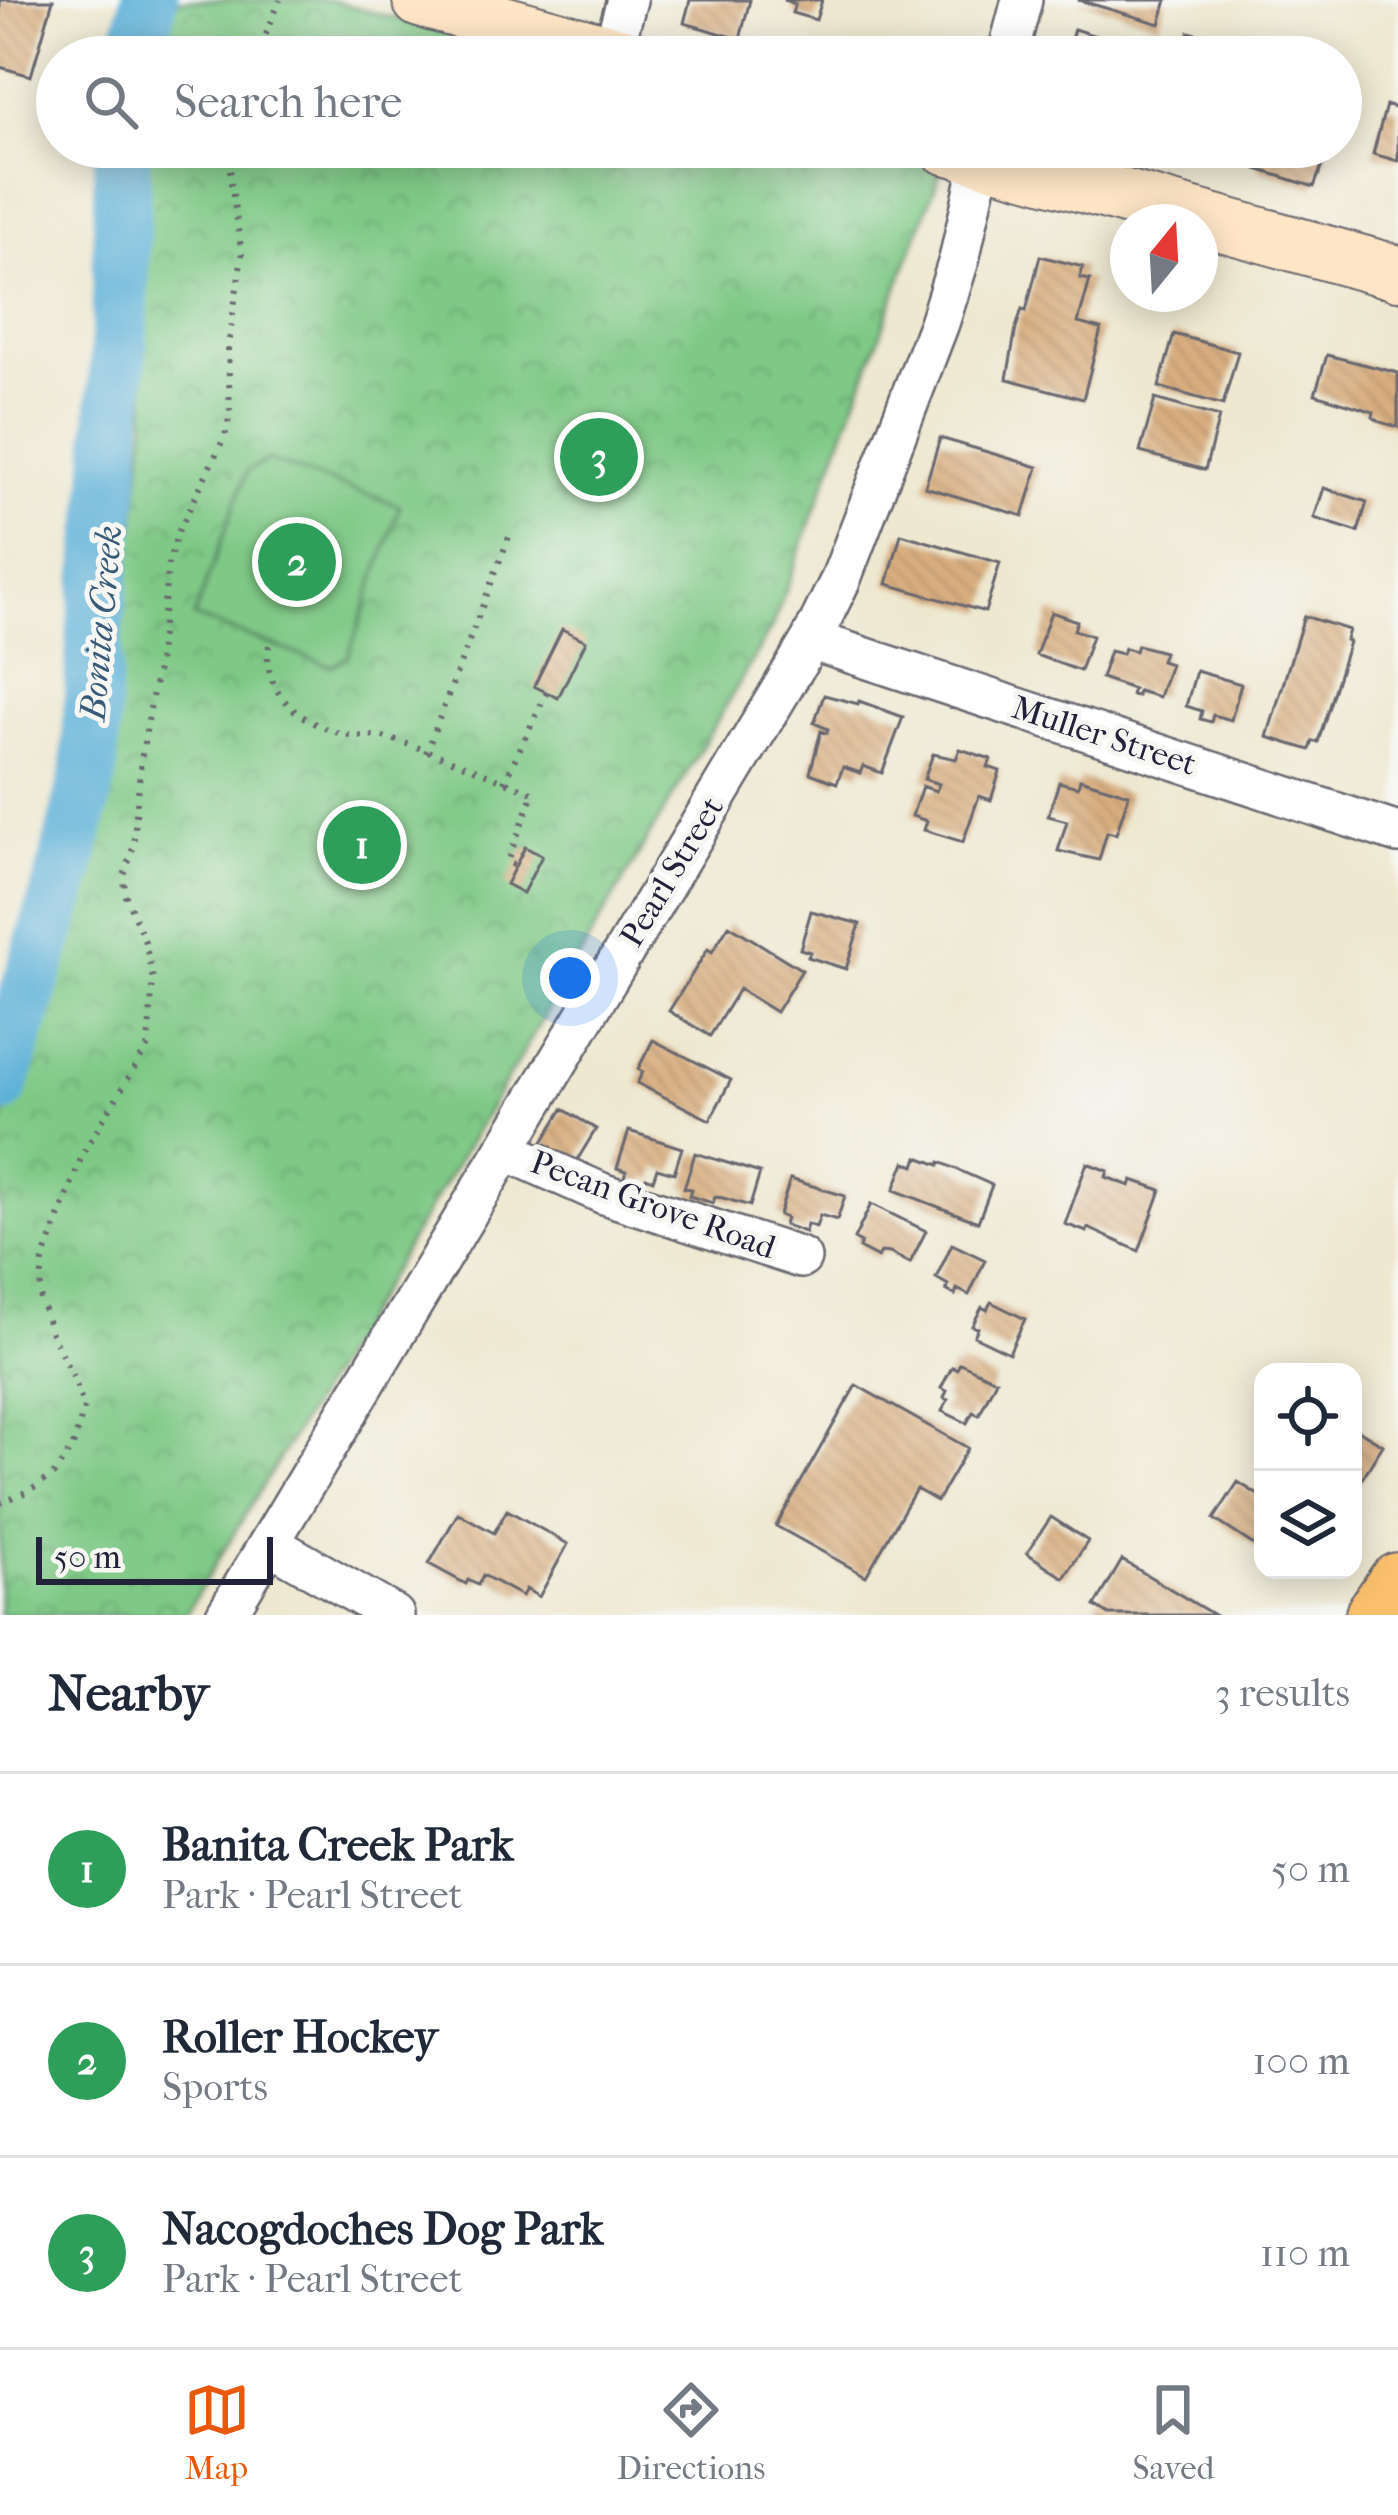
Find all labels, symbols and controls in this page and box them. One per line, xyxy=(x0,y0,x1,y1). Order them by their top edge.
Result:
search box xyxy=(36,36,1362,168)
icon: search xyxy=(78,69,144,135)
text: Search here xyxy=(174,76,402,129)
north arrow xyxy=(1110,204,1218,312)
pin: 3 xyxy=(560,412,638,502)
pin: 2 xyxy=(258,517,336,607)
water label: Bonita Creek xyxy=(71,524,130,724)
street label: Muller Street xyxy=(1007,688,1201,784)
street label: Pearl Street xyxy=(612,790,732,954)
pin: 1 xyxy=(323,800,401,890)
your location xyxy=(540,948,600,1008)
street label: Pecan Grove Road xyxy=(525,1143,782,1268)
map controls xyxy=(1254,1363,1362,1579)
button: locate xyxy=(1254,1363,1362,1471)
button: layers xyxy=(1254,1471,1362,1579)
scale bar xyxy=(36,1531,273,1584)
text: 50 m xyxy=(54,1538,121,1577)
text: Nearby xyxy=(48,1663,209,1723)
text: 3 results xyxy=(1215,1670,1350,1716)
text: Banita Creek Park xyxy=(162,1819,513,1872)
text: 1 xyxy=(80,1846,94,1892)
text: 50 m xyxy=(1271,1846,1350,1892)
text: Park · Pearl Street xyxy=(162,1872,463,1918)
text: Roller Hockey xyxy=(162,2011,438,2064)
text: 2 xyxy=(77,2038,97,2084)
text: 100 m xyxy=(1252,2038,1350,2084)
text: Sports xyxy=(162,2064,268,2110)
text: Nacogdoches Dog Park xyxy=(162,2203,603,2256)
text: 3 xyxy=(79,2230,95,2276)
text: 110 m xyxy=(1260,2230,1350,2276)
text: Park · Pearl Street xyxy=(162,2256,463,2302)
tab: Map xyxy=(184,2377,250,2488)
tab: Directions xyxy=(617,2377,765,2488)
tab: Saved xyxy=(1133,2377,1214,2488)

